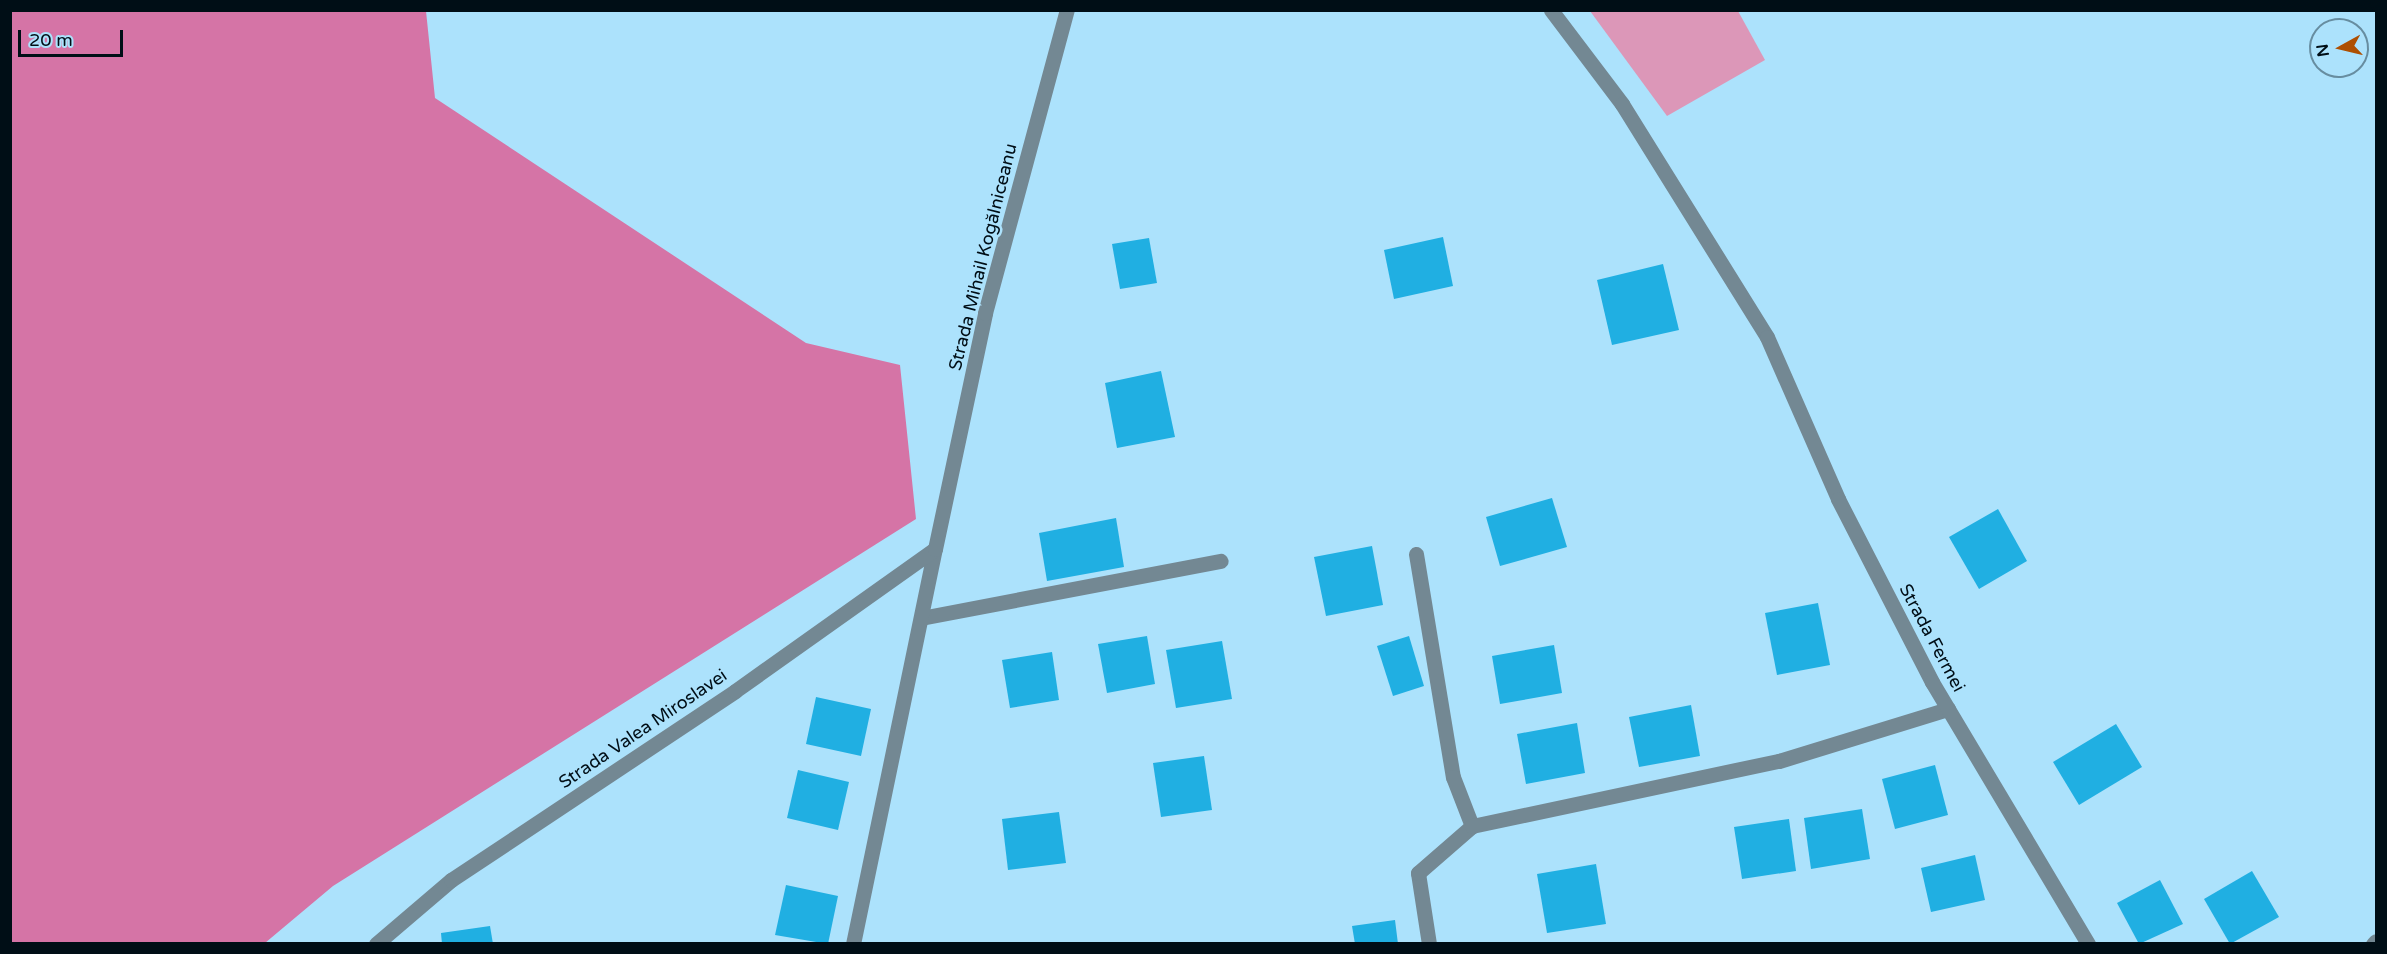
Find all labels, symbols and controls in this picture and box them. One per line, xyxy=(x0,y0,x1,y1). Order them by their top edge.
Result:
scale bar xyxy=(21,18,126,56)
north arrow xyxy=(2309,18,2369,78)
text: 20 m xyxy=(29,29,73,51)
text: N xyxy=(2312,42,2334,58)
street label: Strada Mihail Kogălniceanu xyxy=(944,141,1022,373)
street label: Strada Fermei xyxy=(1894,580,1970,696)
street label: Strada Valea Miroslavei xyxy=(555,665,731,793)

